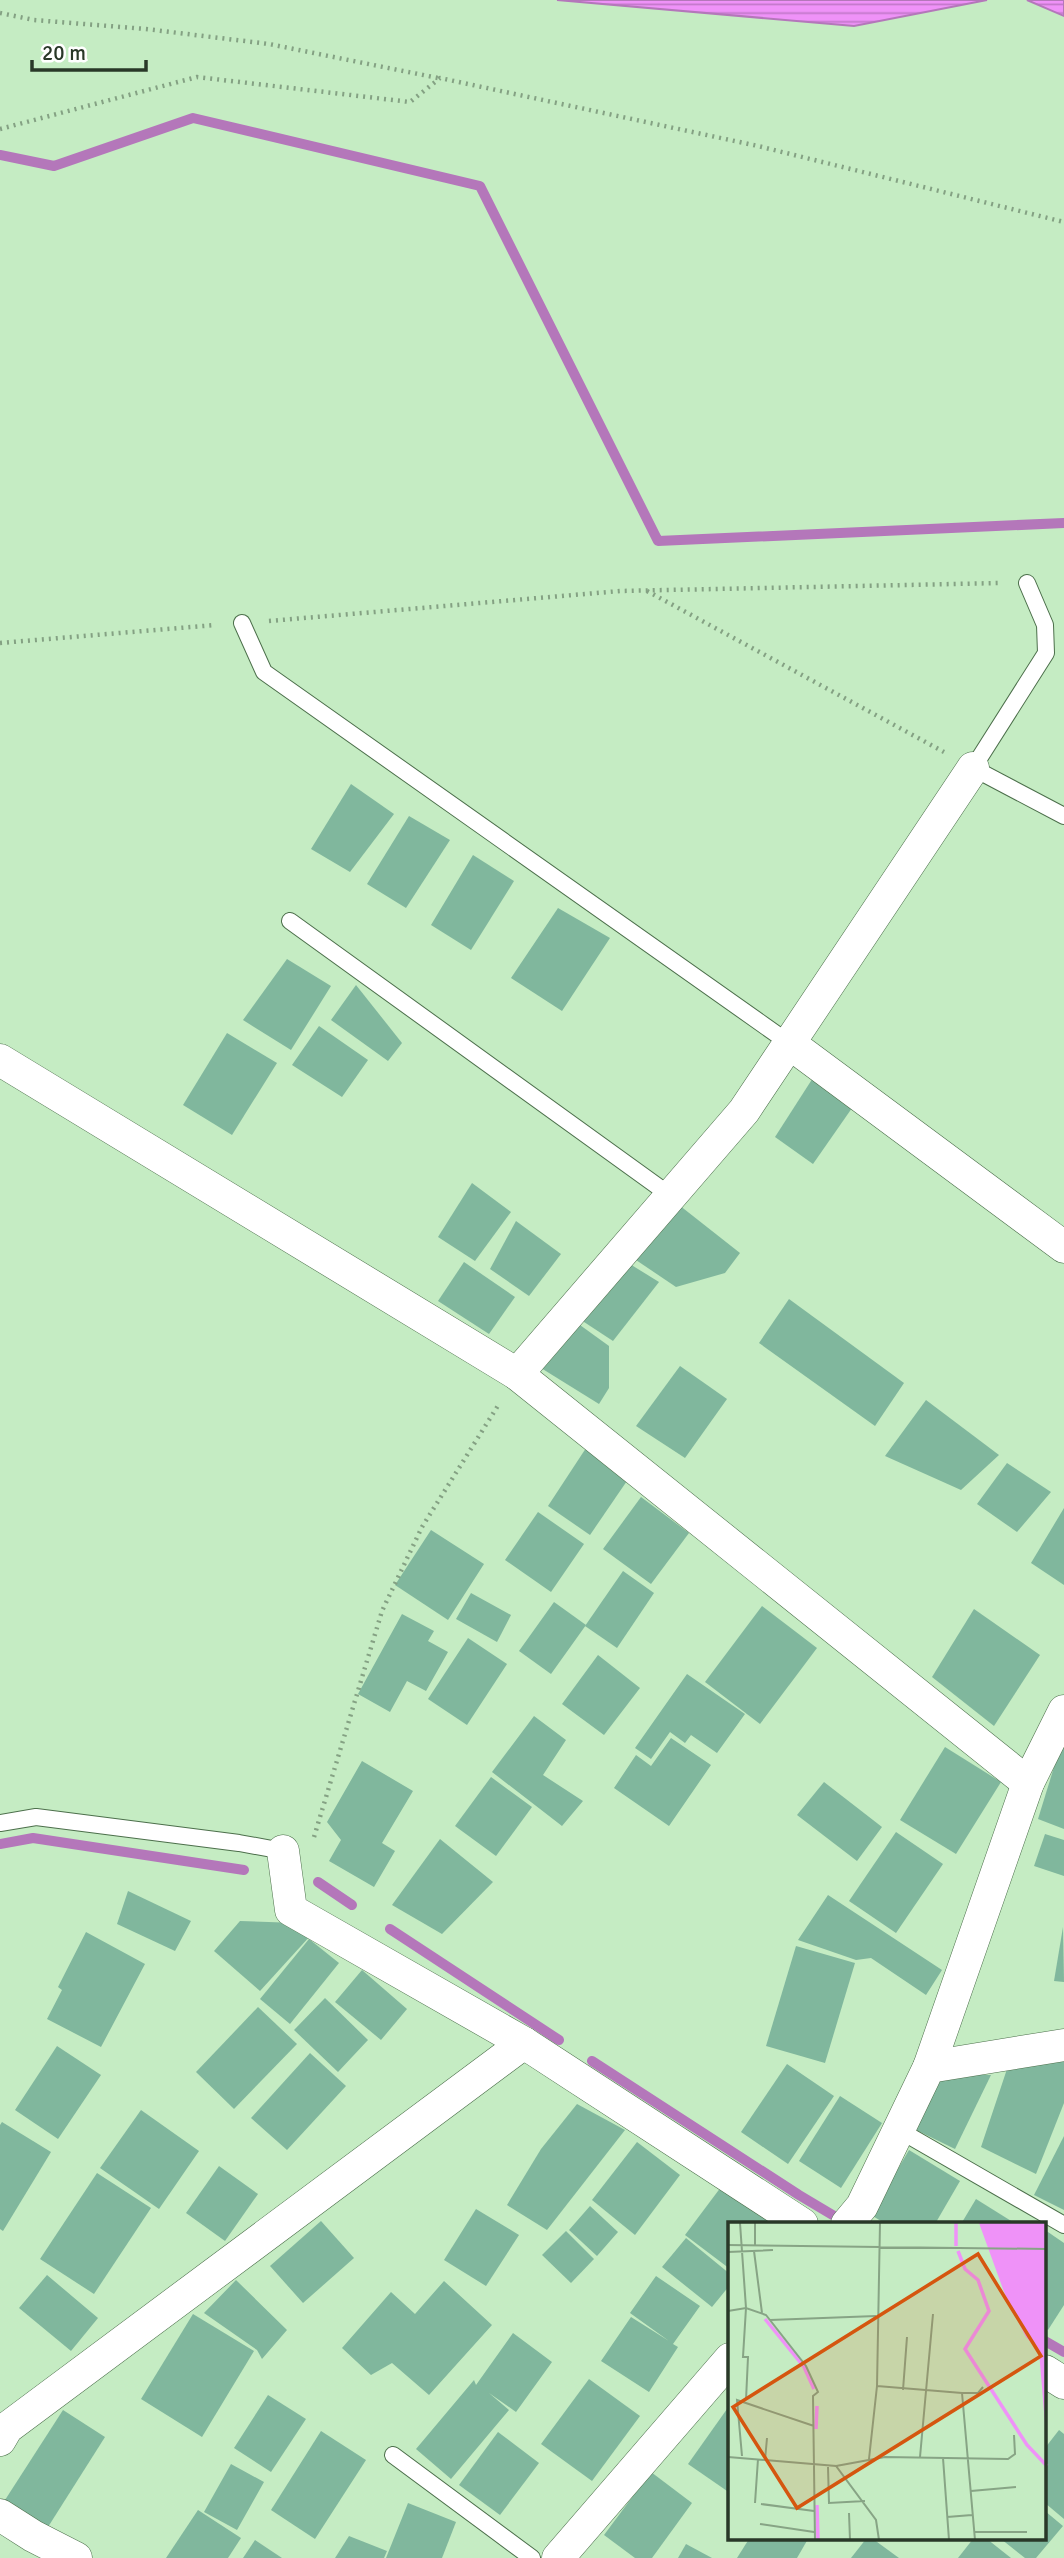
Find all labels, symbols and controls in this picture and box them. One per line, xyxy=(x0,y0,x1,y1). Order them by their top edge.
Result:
scale bar xyxy=(32,28,145,72)
text: 20 m xyxy=(42,40,86,66)
inset map xyxy=(728,2222,1046,2540)

